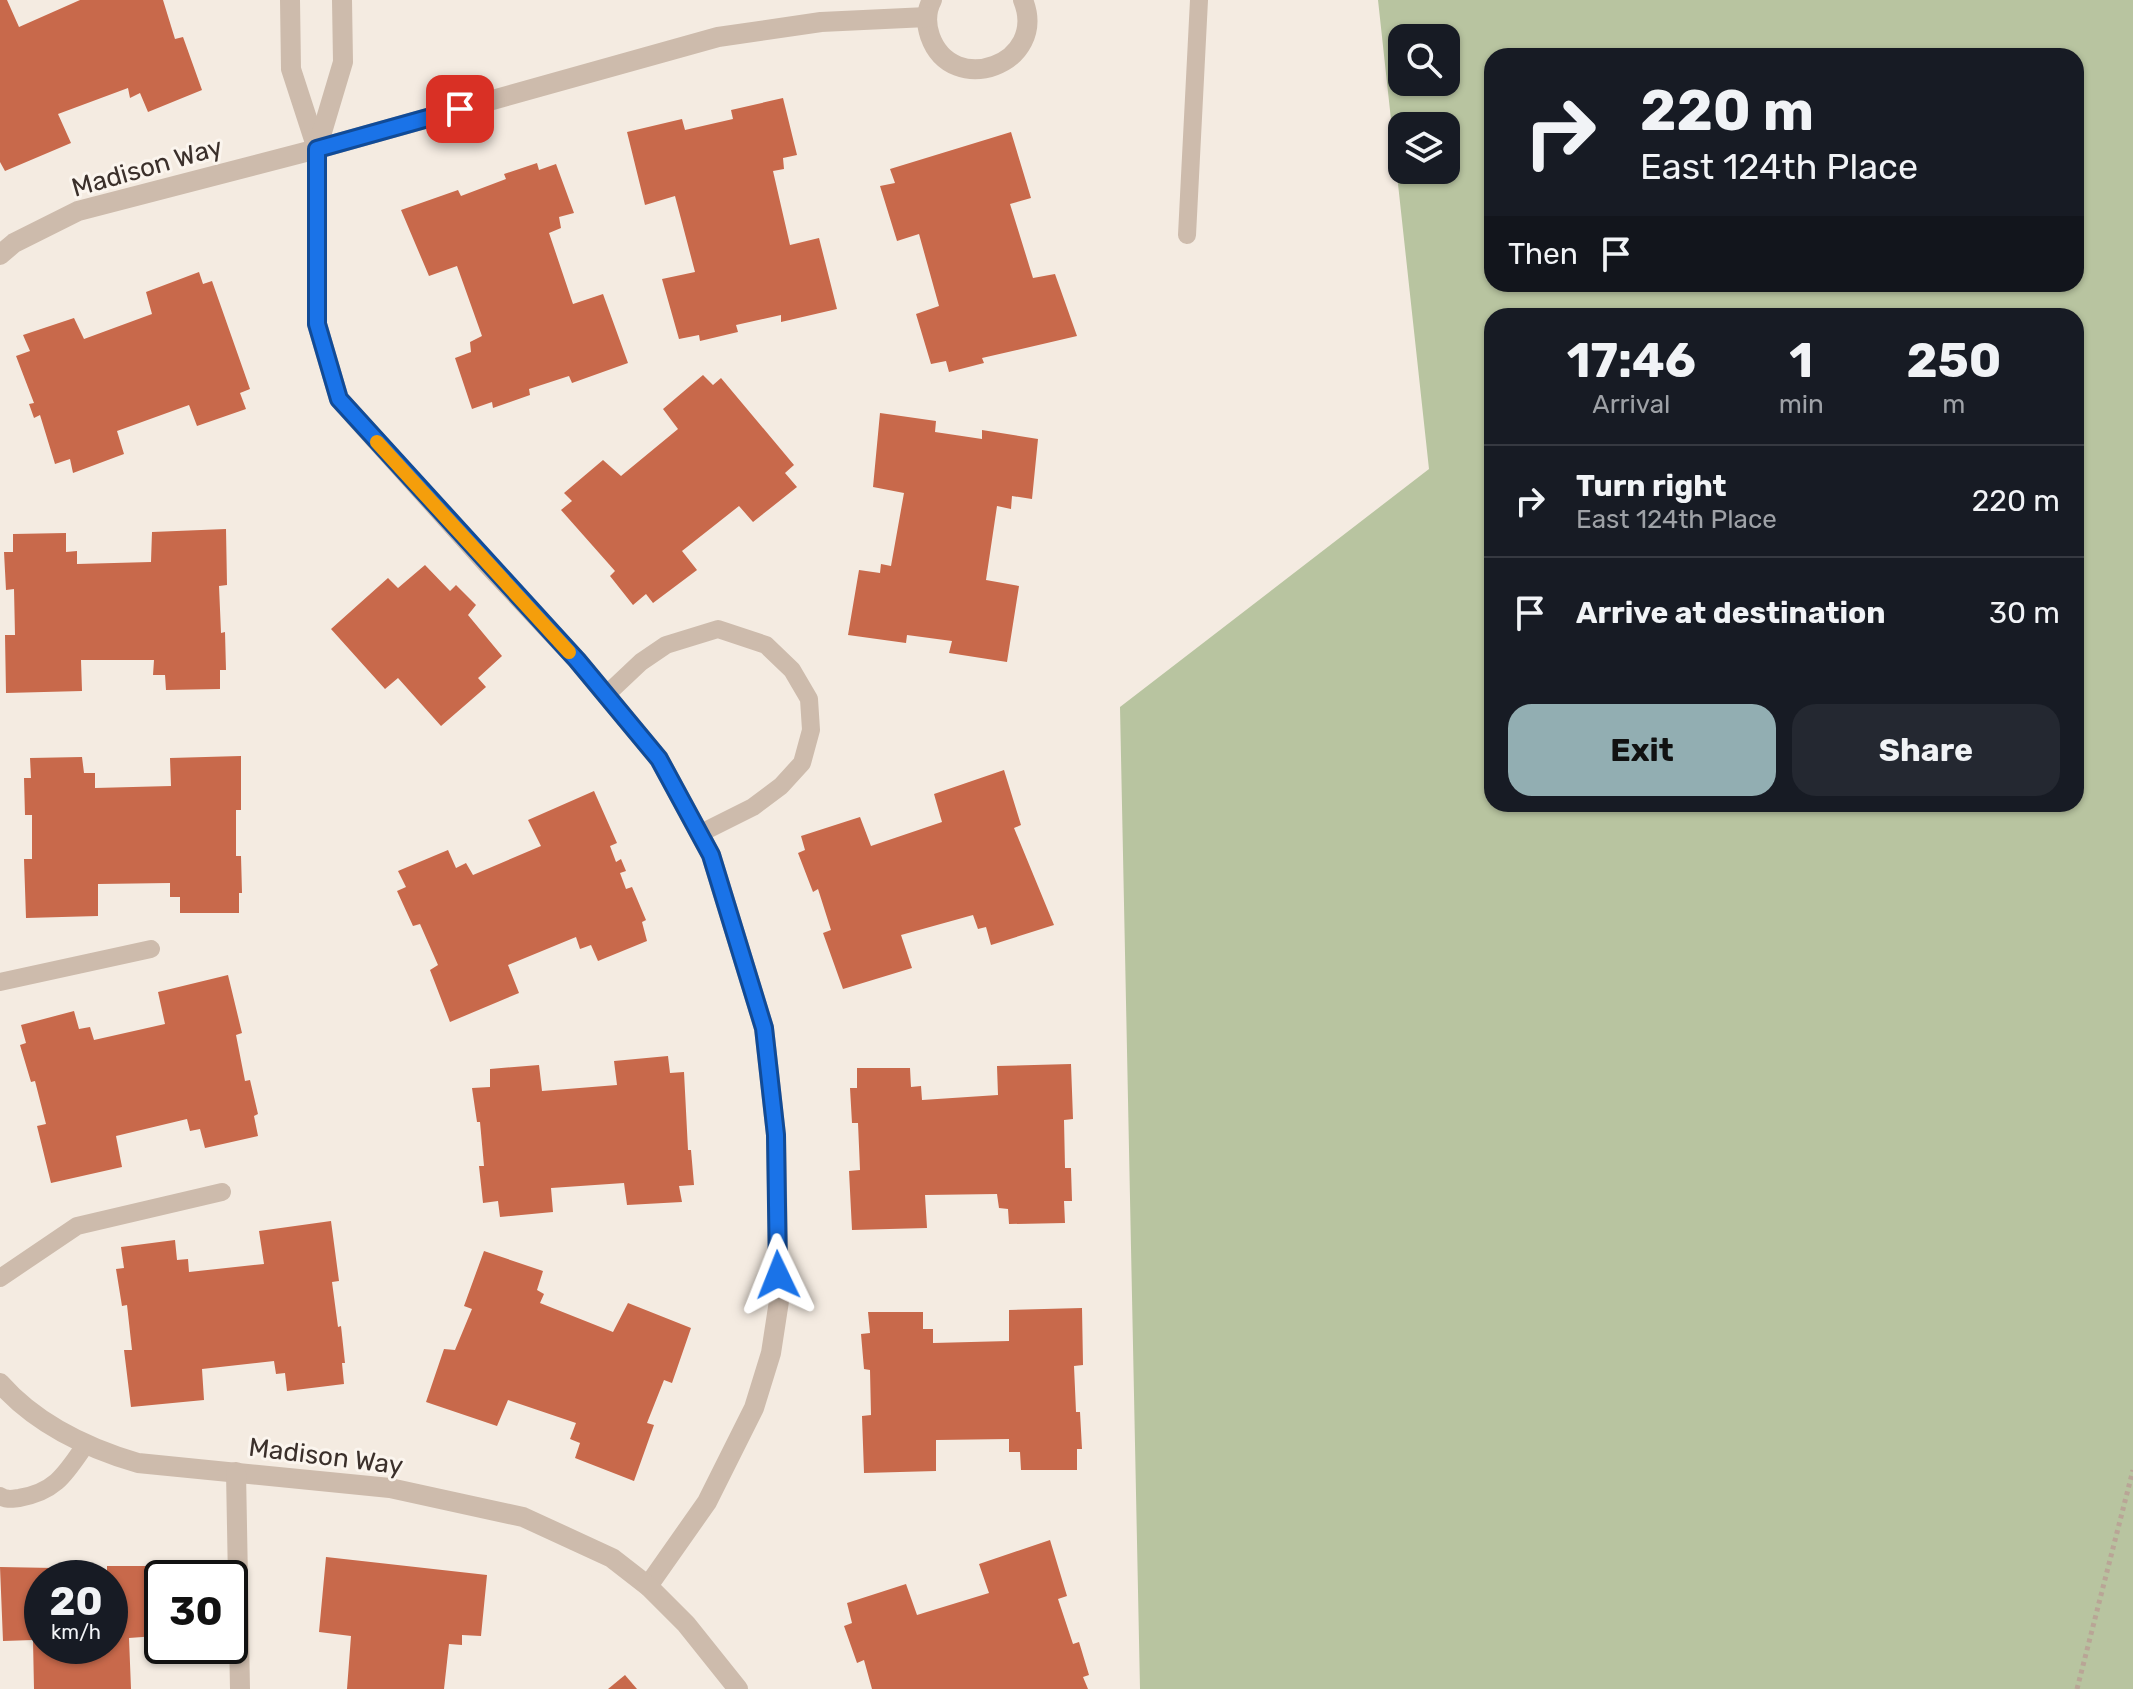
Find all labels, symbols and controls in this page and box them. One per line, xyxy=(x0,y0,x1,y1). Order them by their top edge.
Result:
map controls xyxy=(1388,24,1460,184)
button: search xyxy=(1388,24,1460,96)
pin xyxy=(426,75,494,143)
text: 220 m xyxy=(1640,78,1814,144)
icon: right xyxy=(1508,80,1612,184)
icon: arrive xyxy=(438,87,482,131)
button: layers xyxy=(1388,112,1460,184)
street label: Madison Way xyxy=(68,131,226,204)
text: East 124th Place xyxy=(1640,145,1918,188)
icon: arrive xyxy=(1594,232,1638,276)
text: Then xyxy=(1508,236,1578,272)
text: 17:46 xyxy=(1567,332,1696,389)
text: 1 xyxy=(1789,332,1813,389)
text: 250 xyxy=(1906,332,2001,389)
text: Arrival xyxy=(1592,389,1670,420)
text: min xyxy=(1779,389,1824,420)
text: m xyxy=(1942,389,1965,420)
text: Turn right xyxy=(1576,468,1727,504)
icon: right xyxy=(1508,479,1552,523)
text: 220 m xyxy=(1972,483,2060,519)
text: East 124th Place xyxy=(1576,504,1777,535)
icon: arrive xyxy=(1508,591,1552,635)
text: Arrive at destination xyxy=(1576,595,1886,631)
text: 30 m xyxy=(1989,595,2060,631)
button: Exit xyxy=(1508,704,1776,796)
button: Share xyxy=(1792,704,2060,796)
position arrow xyxy=(736,1233,820,1317)
street label: Madison Way xyxy=(247,1432,405,1481)
speed limit sign: 30 xyxy=(144,1560,248,1664)
text: 20 xyxy=(49,1578,103,1625)
text: km/h xyxy=(51,1620,101,1644)

